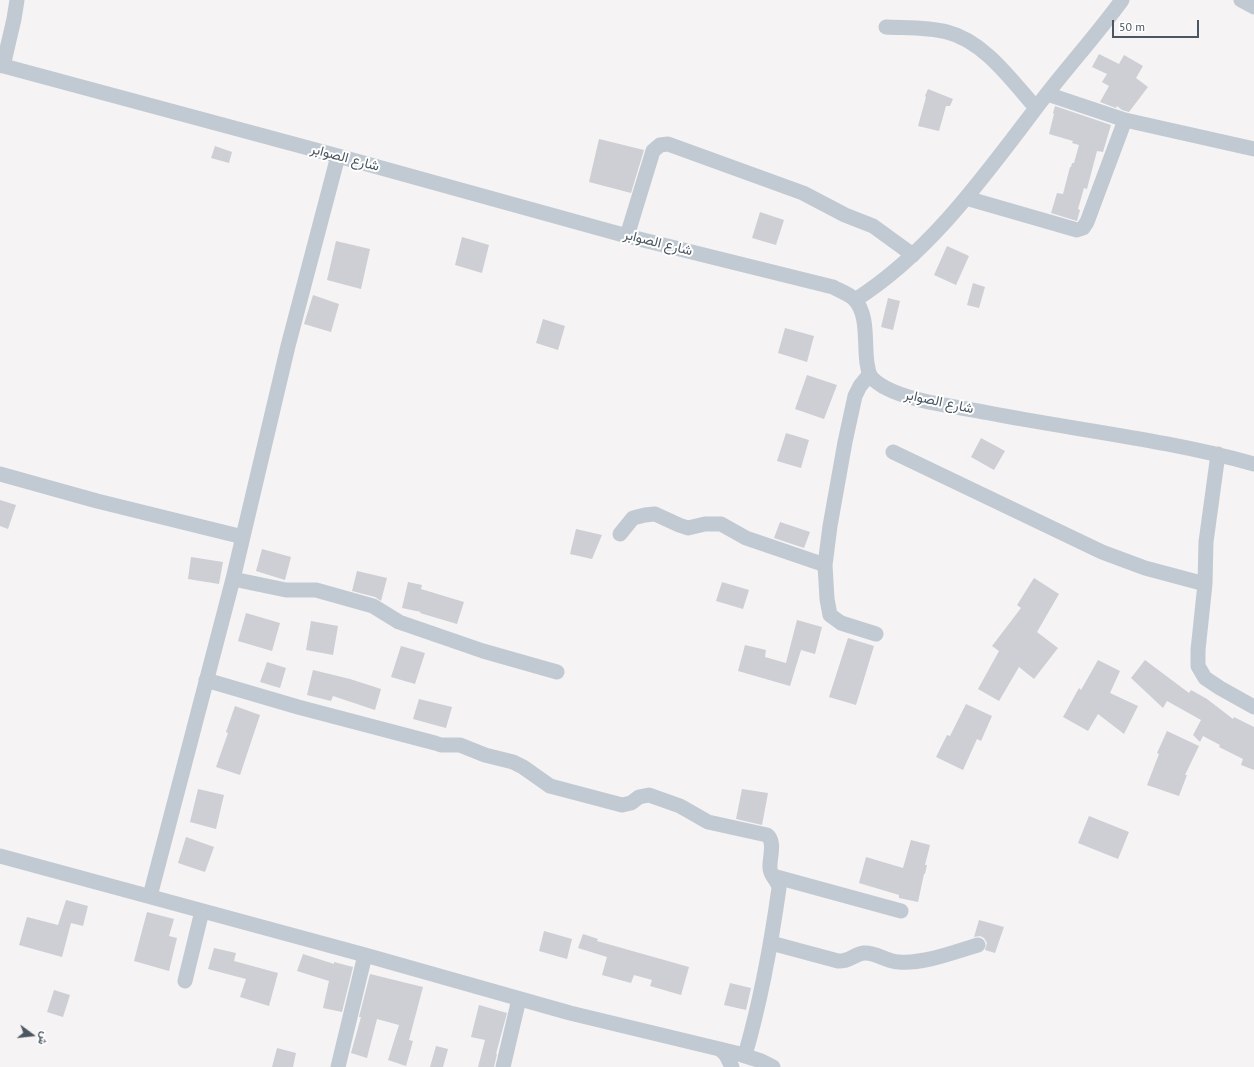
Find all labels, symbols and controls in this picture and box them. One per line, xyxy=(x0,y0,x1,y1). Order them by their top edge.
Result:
scale bar xyxy=(1114,12,1201,38)
text: 50 m xyxy=(1119,19,1145,34)
street label: شارع الصوابر xyxy=(309,141,381,175)
street label: شارع الصوابر xyxy=(622,226,694,260)
street label: شارع الصوابر xyxy=(903,386,975,418)
north arrow xyxy=(12,1015,52,1055)
text: ش xyxy=(35,1030,52,1046)

